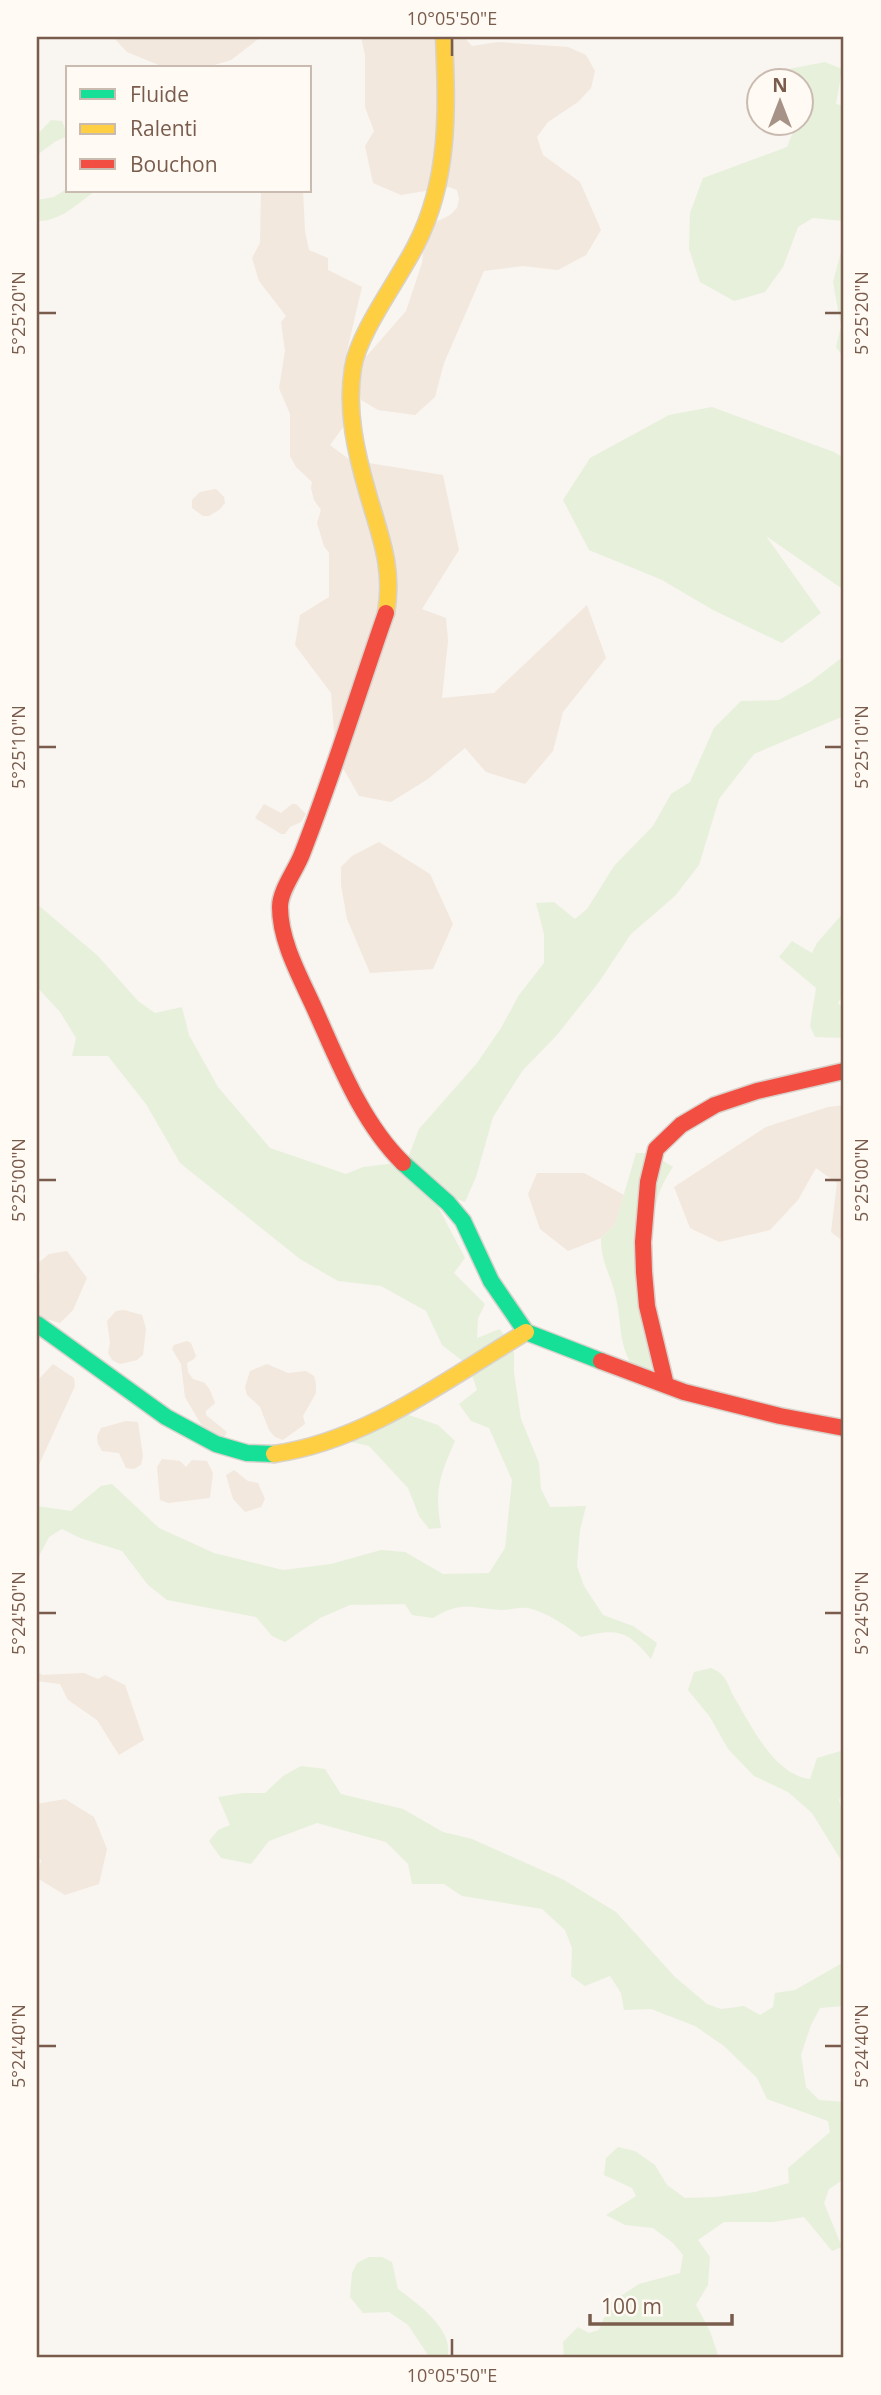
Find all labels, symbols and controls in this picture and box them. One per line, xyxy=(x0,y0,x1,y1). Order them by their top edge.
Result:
text: 10°05'50"E xyxy=(407,6,497,30)
legend xyxy=(66,66,312,192)
north arrow xyxy=(744,66,814,136)
text: N xyxy=(772,72,788,98)
text: Fluide xyxy=(130,80,189,108)
text: Ralenti xyxy=(130,114,197,142)
text: Bouchon xyxy=(130,150,218,178)
text: 5°25'20"N xyxy=(6,271,30,355)
text: 5°25'20"N xyxy=(849,271,873,355)
text: 5°25'10"N xyxy=(6,705,30,789)
text: 5°25'10"N xyxy=(849,705,873,789)
text: 5°25'00"N xyxy=(6,1138,30,1222)
text: 5°25'00"N xyxy=(849,1138,873,1222)
text: 5°24'50"N xyxy=(6,1571,30,1655)
text: 5°24'50"N xyxy=(849,1571,873,1655)
text: 5°24'40"N xyxy=(6,2004,30,2088)
text: 5°24'40"N xyxy=(849,2004,873,2088)
scale bar xyxy=(590,2283,732,2327)
text: 100 m xyxy=(601,2292,662,2320)
text: 10°05'50"E xyxy=(407,2363,497,2387)

